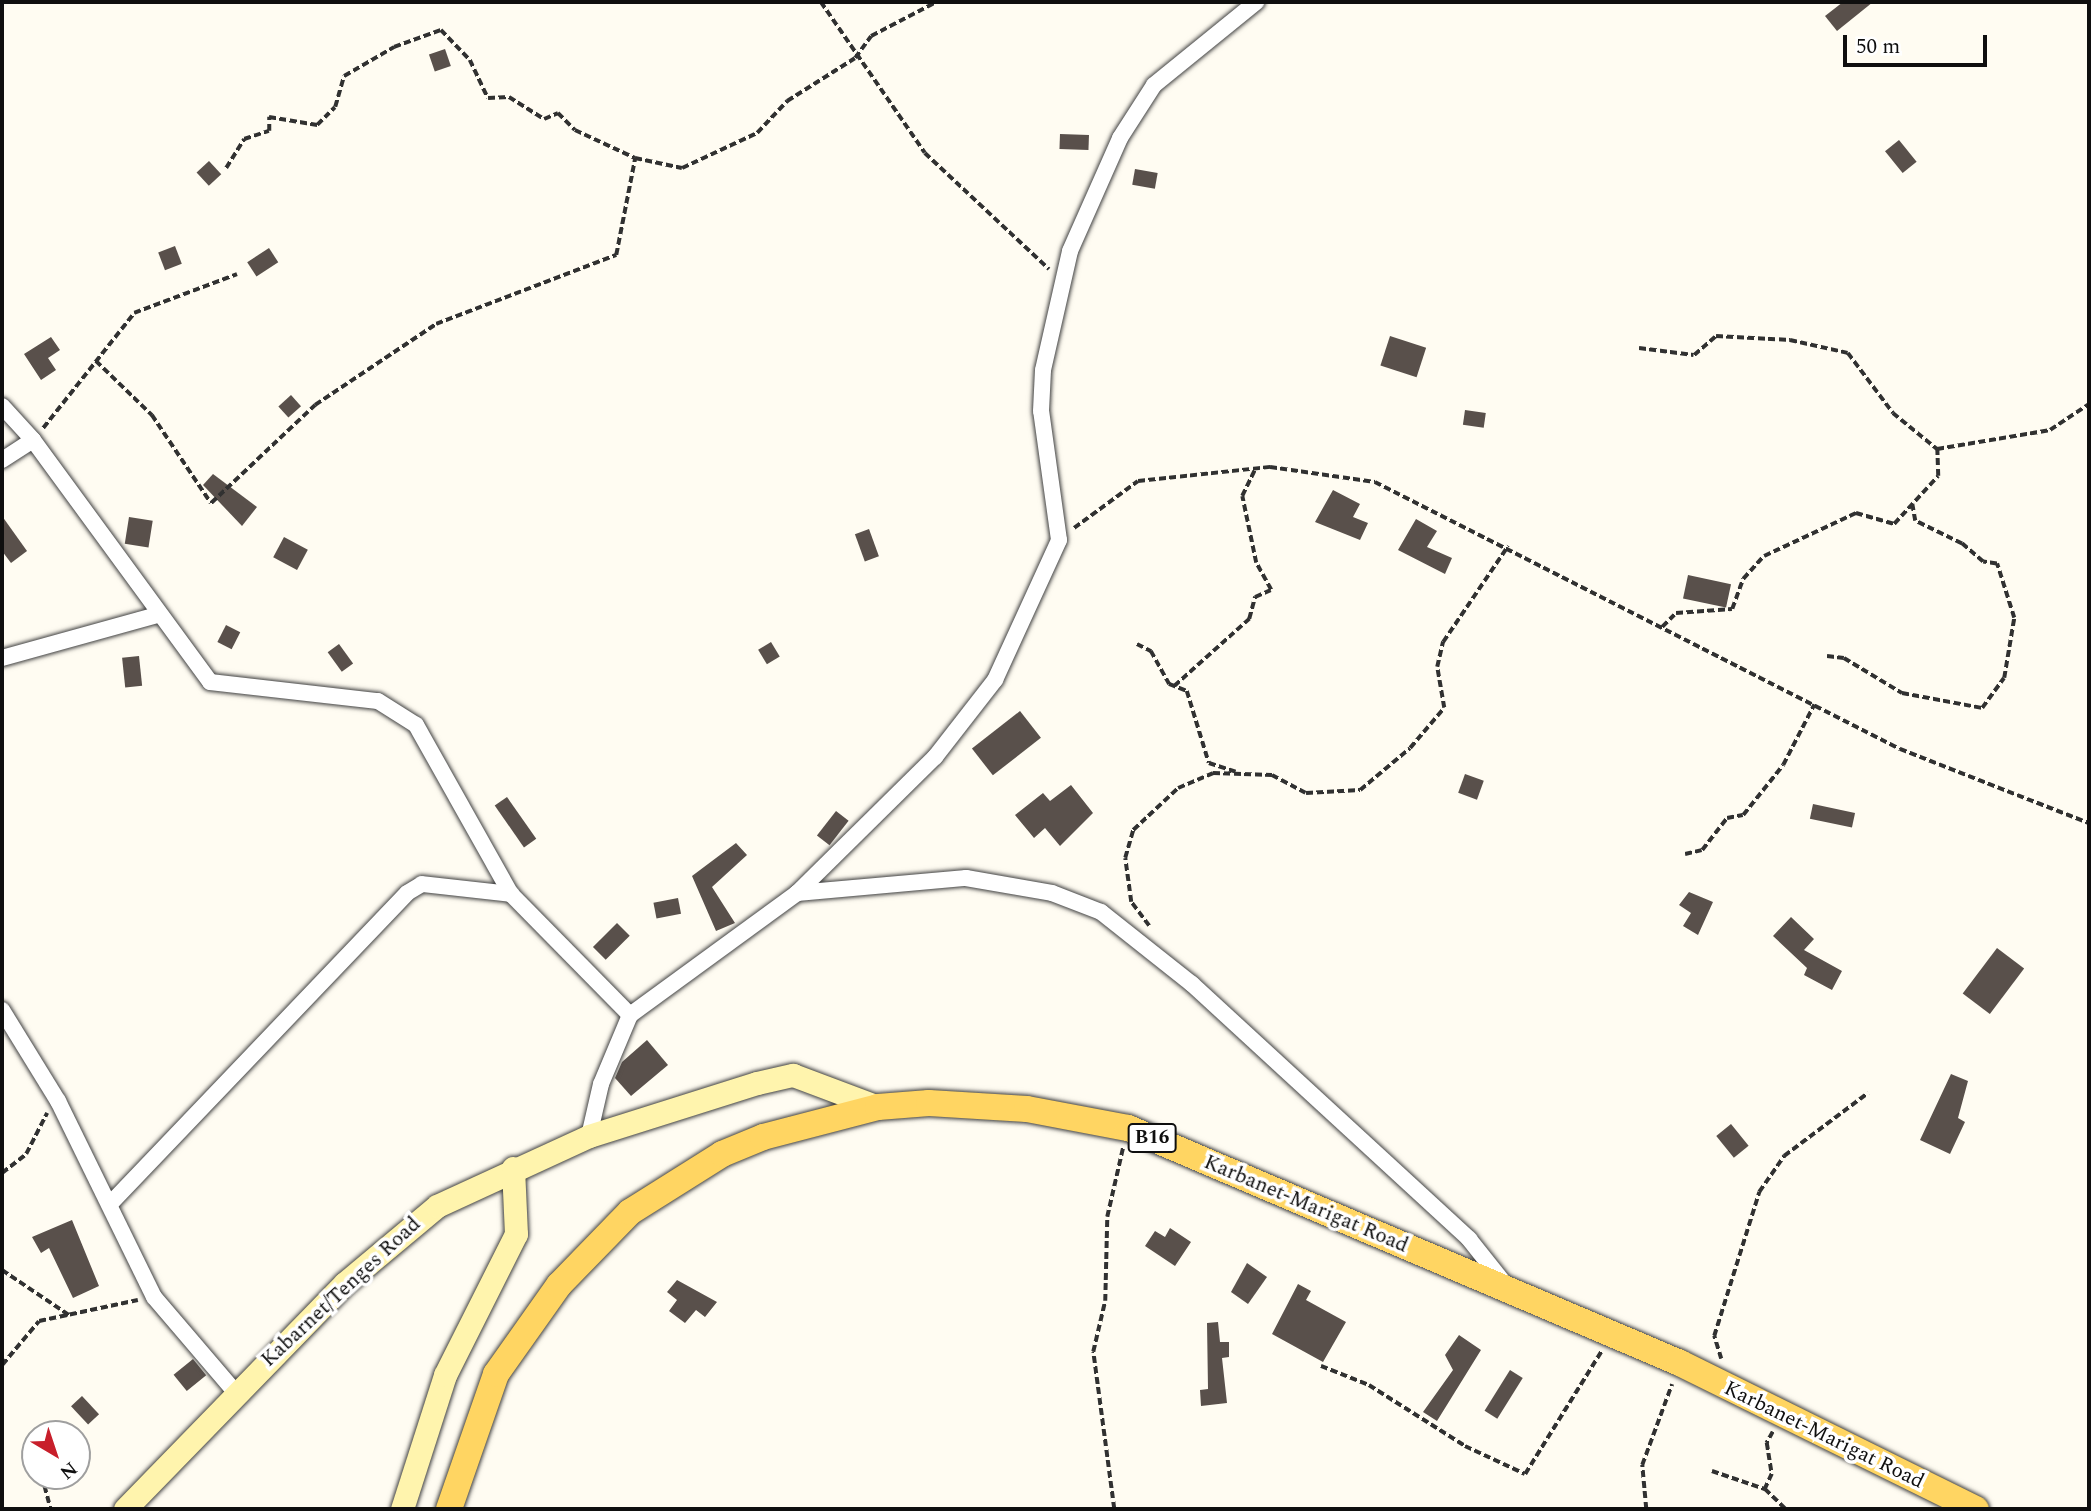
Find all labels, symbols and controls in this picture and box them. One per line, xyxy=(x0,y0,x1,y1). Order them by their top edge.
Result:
scale bar xyxy=(1846,21,1990,65)
text: 50 m xyxy=(1856,31,1900,63)
road number: B16 xyxy=(1128,1122,1176,1154)
street label: Karbanet-Marigat Road xyxy=(1200,1150,1412,1258)
street label: Kabarnet/Tenges Road xyxy=(256,1212,426,1372)
street label: Karbanet-Marigat Road xyxy=(1720,1376,1928,1494)
north arrow xyxy=(21,1420,91,1490)
text: N xyxy=(53,1454,83,1486)

